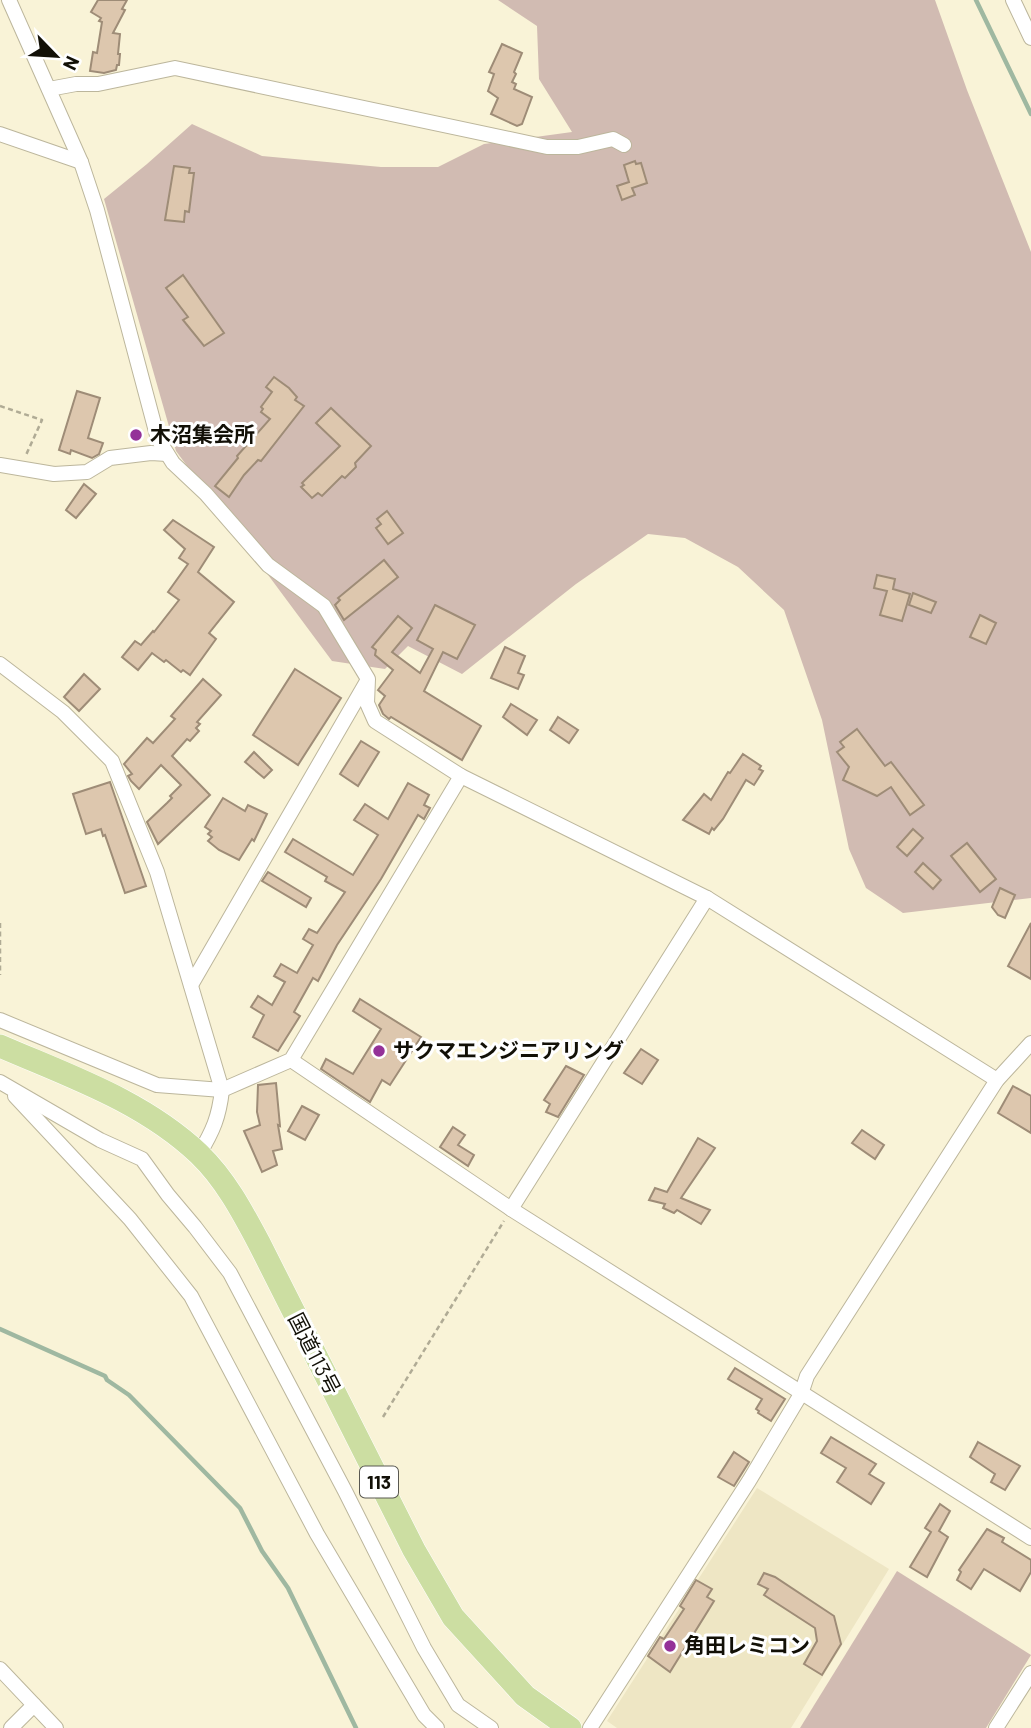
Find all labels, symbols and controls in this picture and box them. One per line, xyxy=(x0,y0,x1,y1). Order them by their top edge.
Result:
north arrow xyxy=(21,21,91,91)
text: N xyxy=(59,53,85,74)
place label: 木沼集会所 xyxy=(150,421,255,446)
marker: 木沼集会所 xyxy=(128,427,144,443)
place label: サクマエンジニアリング xyxy=(393,1037,624,1062)
marker: サクマエンジニアリング xyxy=(371,1043,387,1059)
street label: 国道113号 xyxy=(284,1308,347,1398)
road number: 113 xyxy=(360,1466,398,1498)
place label: 角田レミコン xyxy=(684,1632,810,1657)
marker: 角田レミコン xyxy=(662,1638,678,1654)

